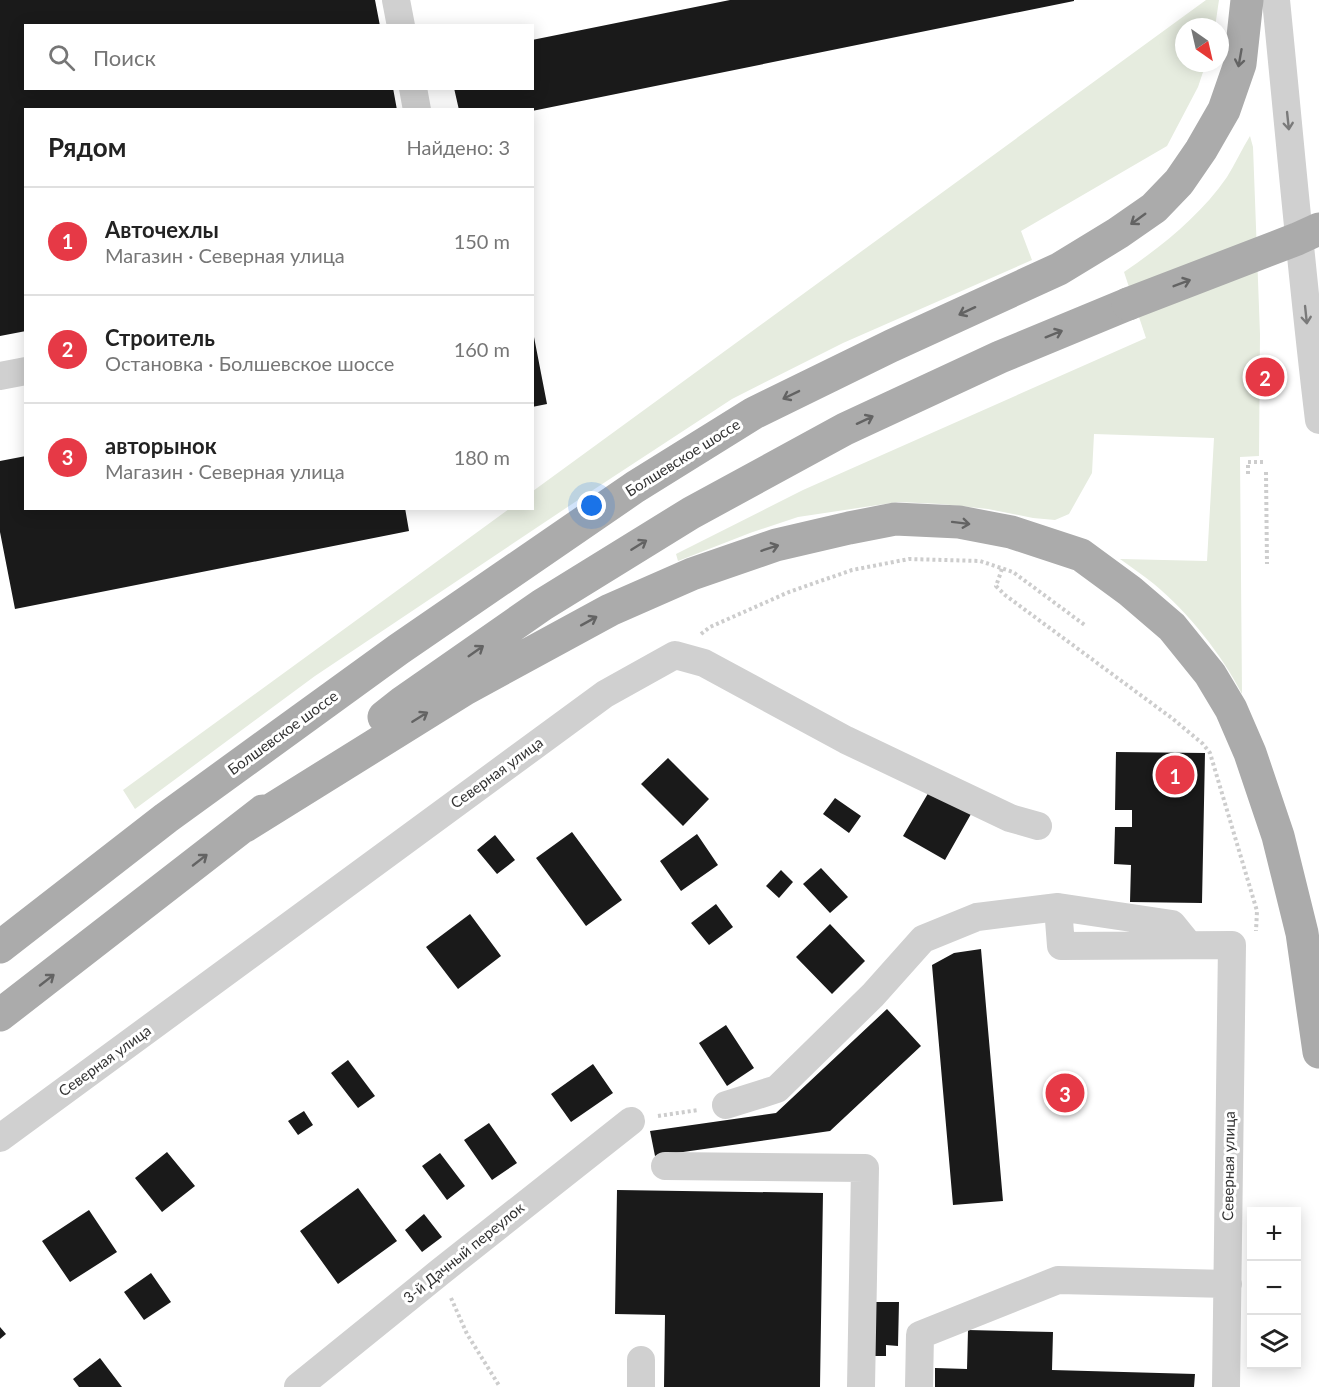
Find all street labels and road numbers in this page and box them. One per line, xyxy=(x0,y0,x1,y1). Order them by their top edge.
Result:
street label: Болшевское шоссе xyxy=(622,415,743,500)
street label: Болшевское шоссе xyxy=(224,686,341,778)
street label: Северная улица xyxy=(447,733,546,812)
street label: Северная улица xyxy=(55,1021,154,1100)
street label: Северная улица xyxy=(1218,1111,1238,1221)
street label: 3-й Дачный переулок xyxy=(399,1198,527,1306)

